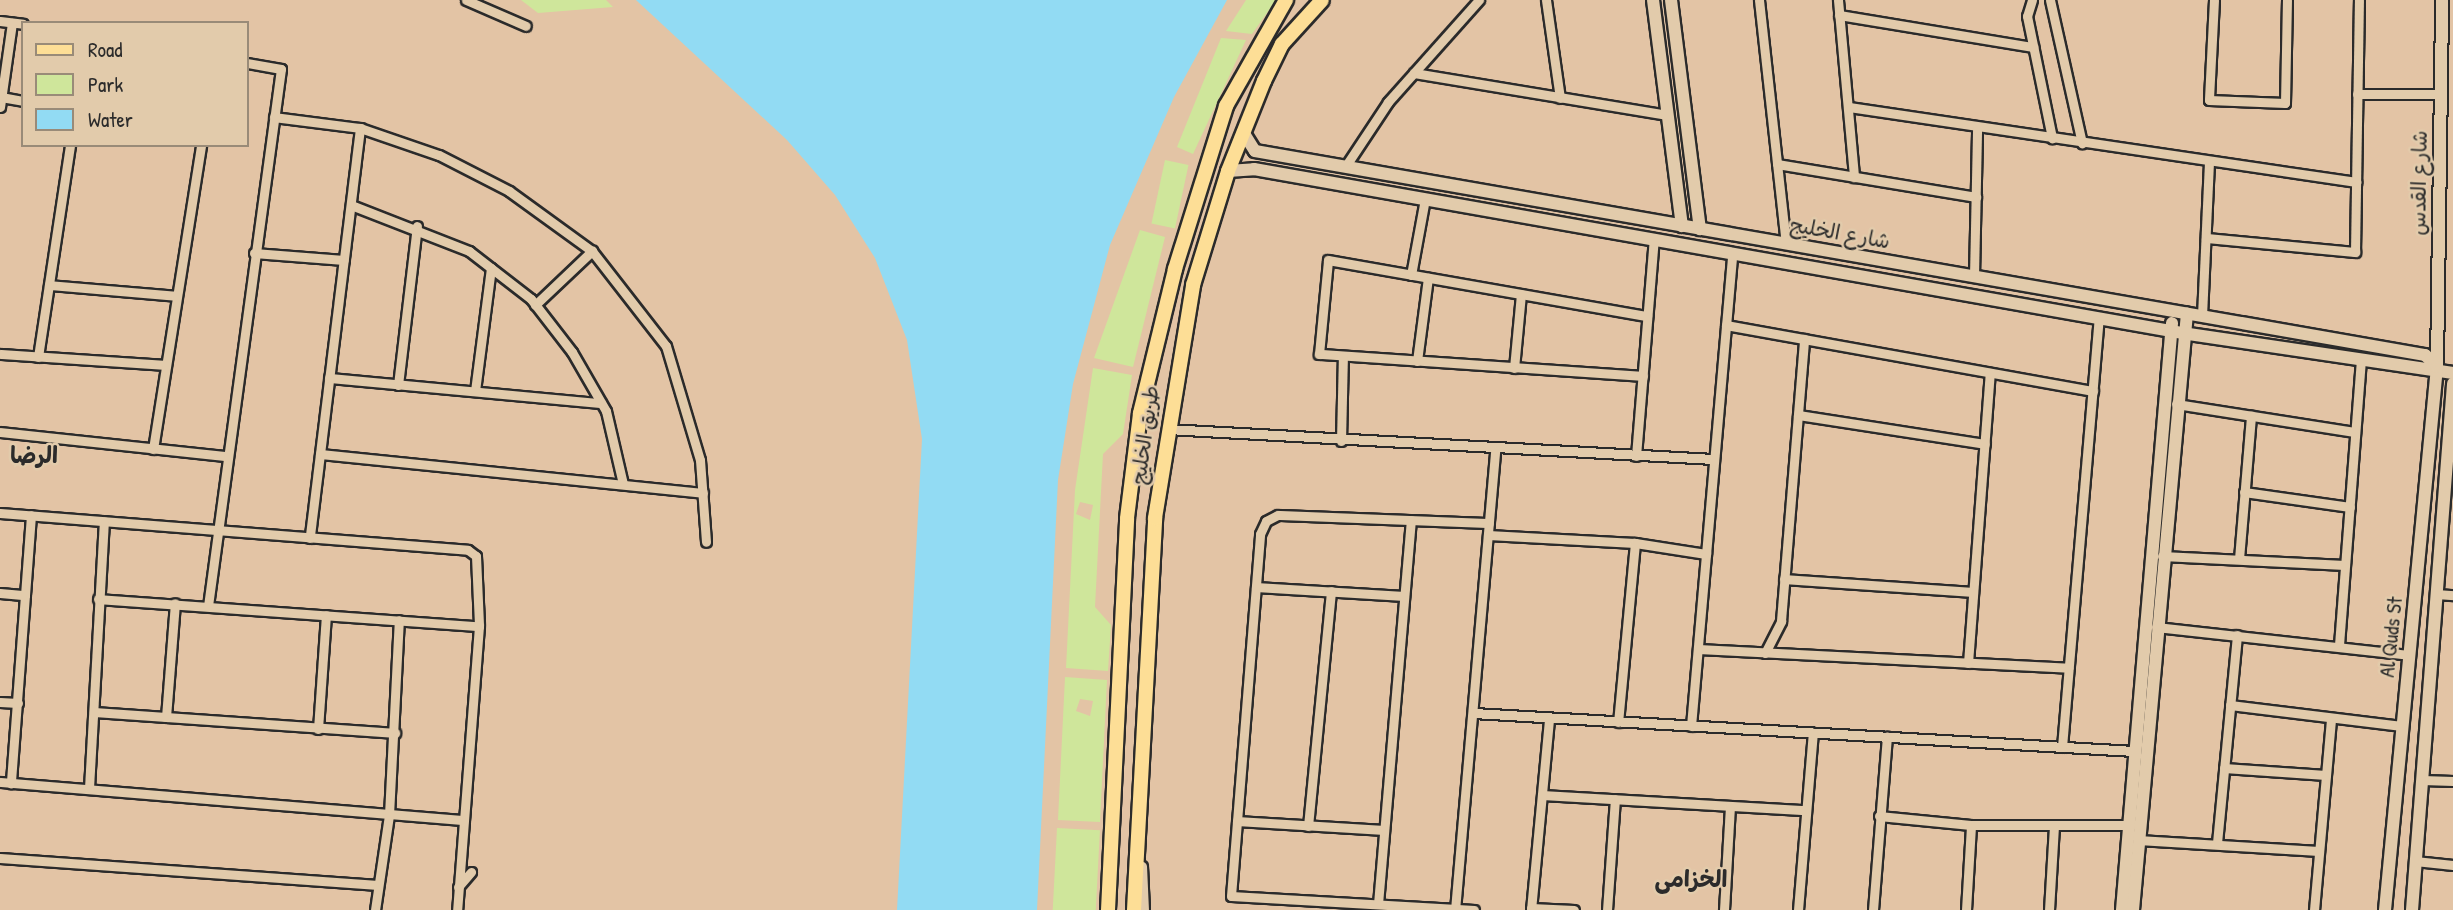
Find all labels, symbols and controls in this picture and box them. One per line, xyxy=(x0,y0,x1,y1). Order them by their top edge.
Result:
legend xyxy=(21,21,248,147)
text: Road xyxy=(88,35,122,64)
text: Park xyxy=(88,70,123,99)
text: Water xyxy=(88,105,133,134)
street label: شارع القدس xyxy=(2405,130,2433,236)
street label: شارع الخليج xyxy=(1788,212,1892,254)
street label: طريق الخليج xyxy=(1126,384,1164,486)
district label: الرضا xyxy=(10,441,58,469)
street label: Al Quds St xyxy=(2374,596,2408,678)
district label: الخزامى xyxy=(1655,865,1727,893)

